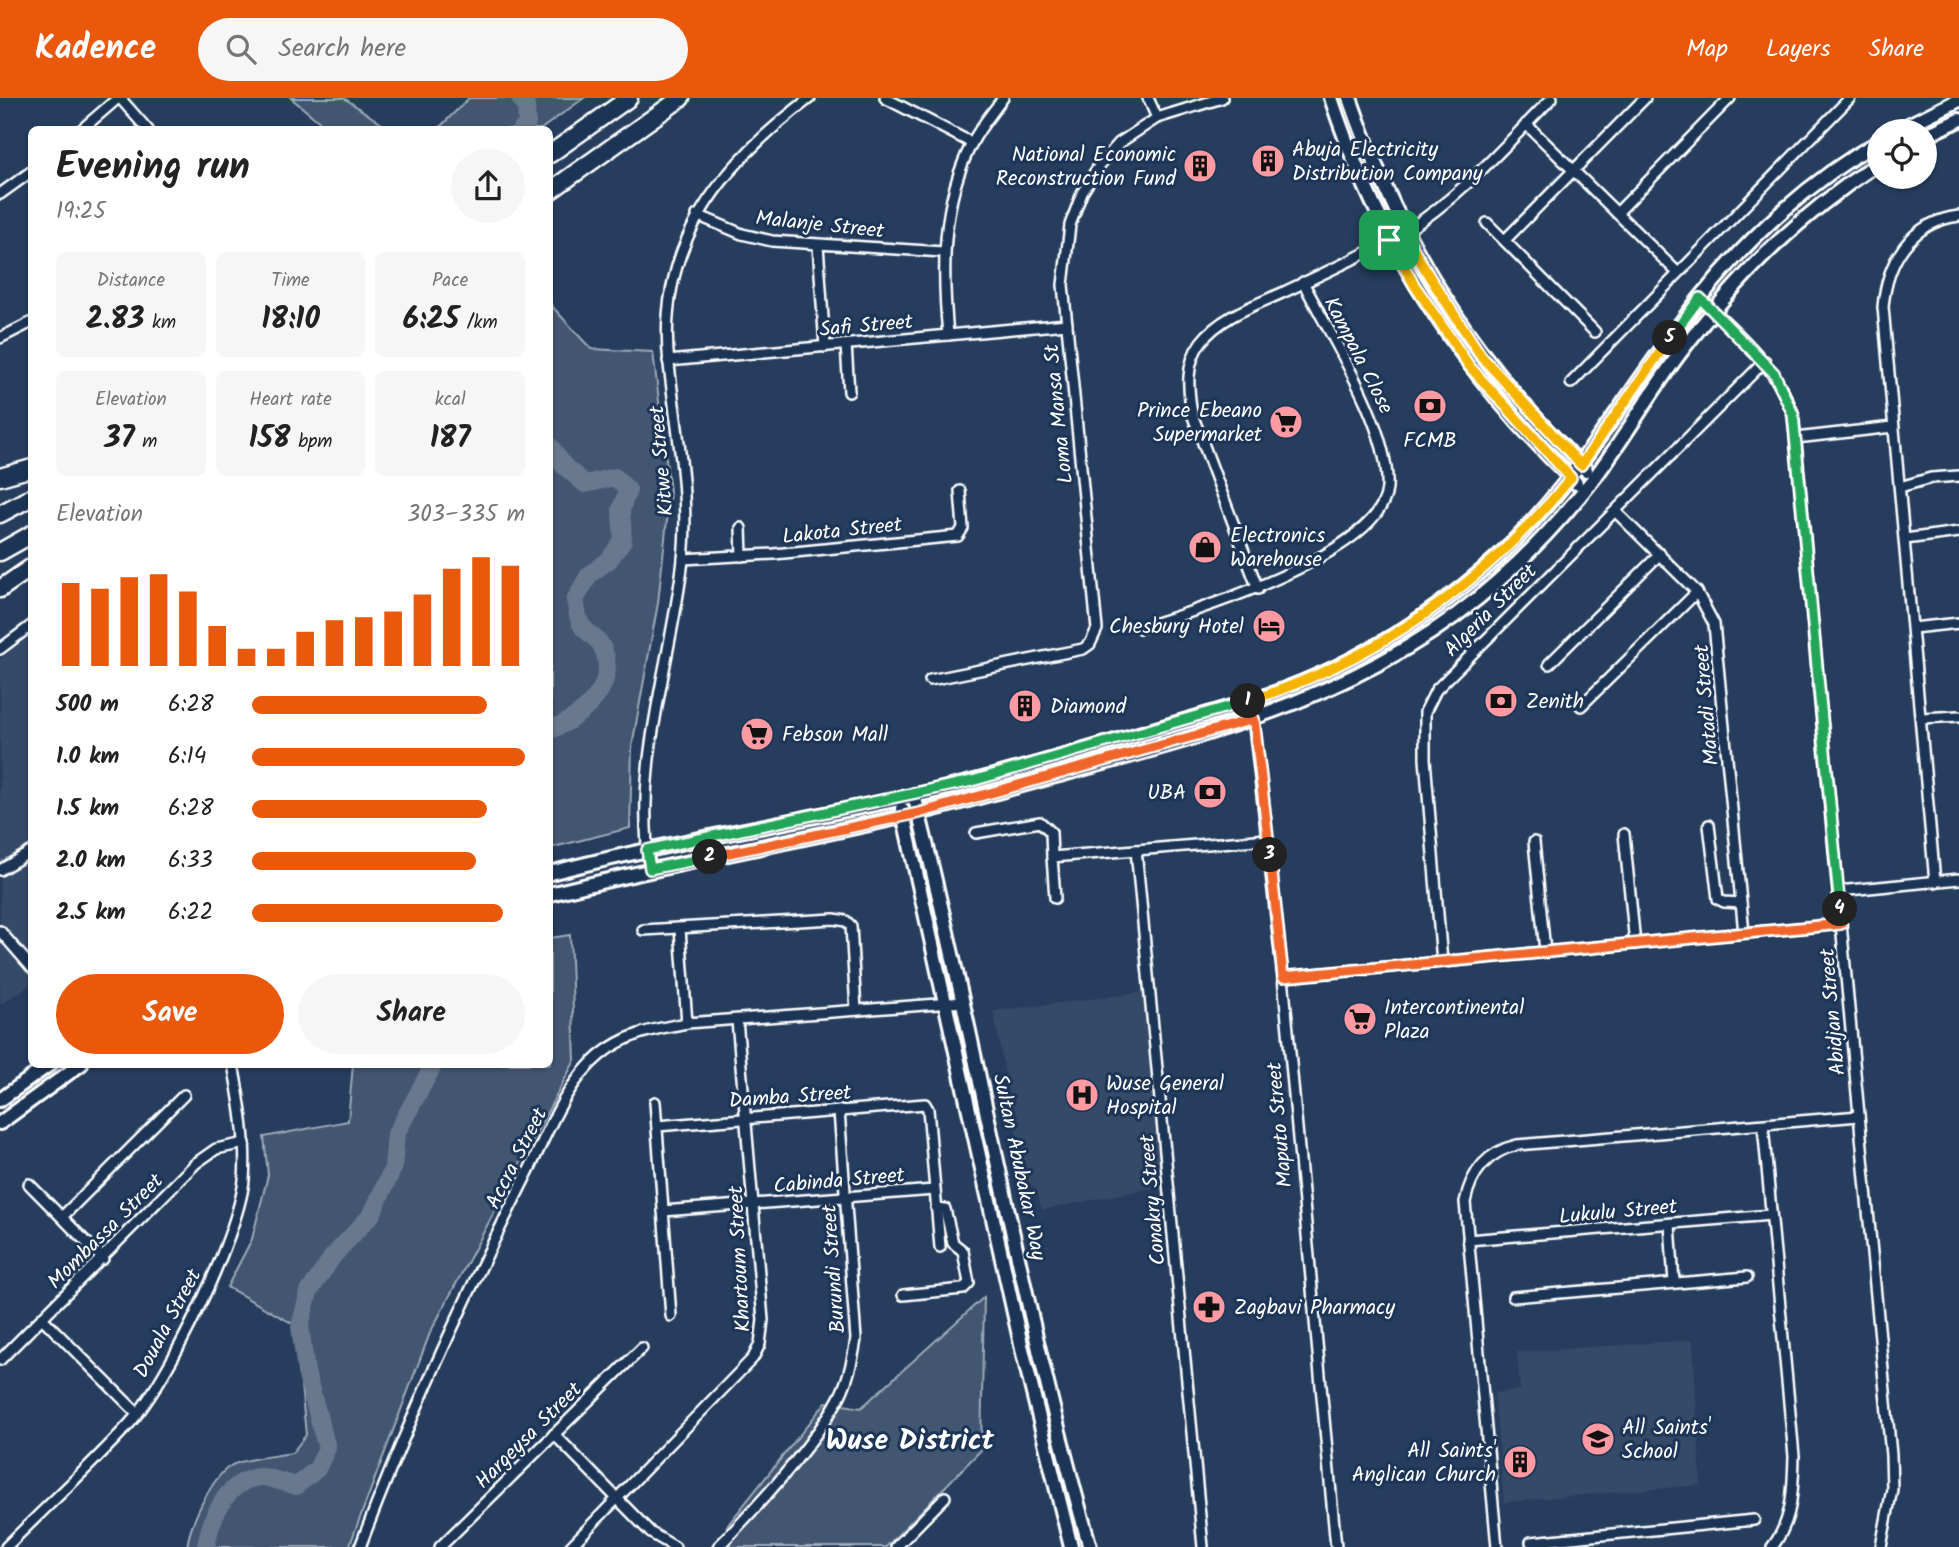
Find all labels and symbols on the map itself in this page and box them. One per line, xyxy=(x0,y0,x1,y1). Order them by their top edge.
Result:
place label: Abuja Electricity Distribution Company xyxy=(1292,134,1483,191)
place label: National Economic Reconstruction Fund xyxy=(996,139,1177,196)
building icon: Abuja Electricity Distribution Company xyxy=(1249,142,1287,180)
building icon: National Economic Reconstruction Fund xyxy=(1181,147,1219,185)
street label: Malanje Street xyxy=(754,202,887,249)
pin xyxy=(1359,210,1419,270)
street label: Kampala Close xyxy=(1314,291,1402,421)
street label: Safi Street xyxy=(818,306,915,347)
pin: 5 xyxy=(1652,320,1688,356)
street label: Loma Mansa St xyxy=(1036,342,1083,485)
bank icon: FCMB xyxy=(1411,387,1449,425)
place label: Prince Ebeano Supermarket xyxy=(1137,395,1263,452)
street label: Kitwe Street xyxy=(641,403,684,517)
supermarket icon: Prince Ebeano Supermarket xyxy=(1267,403,1305,441)
place label: FCMB xyxy=(1403,425,1457,458)
street label: Lakota Street xyxy=(781,509,905,554)
place label: Electronics Warehouse xyxy=(1230,520,1325,577)
shop icon: Electronics Warehouse xyxy=(1186,528,1224,566)
street label: Algeria Street xyxy=(1437,556,1546,665)
hotel icon: Chesbury Hotel xyxy=(1250,607,1288,645)
place label: Chesbury Hotel xyxy=(1109,611,1244,644)
street label: Matadi Street xyxy=(1686,642,1729,767)
bank icon: Zenith xyxy=(1482,682,1520,720)
pin: 1 xyxy=(1230,684,1266,718)
place label: Zenith xyxy=(1526,686,1584,719)
building icon: Diamond xyxy=(1006,687,1044,725)
place label: Diamond xyxy=(1050,691,1127,724)
supermarket icon: Febson Mall xyxy=(738,715,776,753)
place label: Febson Mall xyxy=(782,719,888,752)
bank icon: UBA xyxy=(1191,773,1229,811)
place label: UBA xyxy=(1147,777,1186,810)
pin: 3 xyxy=(1252,838,1288,872)
pin: 2 xyxy=(692,840,728,874)
pin: 4 xyxy=(1822,892,1857,926)
street label: Abidjan Street xyxy=(1811,946,1855,1077)
place label: Intercontinental Plaza xyxy=(1384,992,1524,1049)
supermarket icon: Intercontinental Plaza xyxy=(1341,1000,1379,1038)
street label: Maputo Street xyxy=(1258,1060,1302,1189)
place label: Wuse General Hospital xyxy=(1106,1068,1224,1125)
street label: Sultan Abubakar Way xyxy=(983,1071,1054,1264)
hospital icon: Wuse General Hospital xyxy=(1063,1076,1101,1114)
street label: Damba Street xyxy=(728,1077,853,1118)
street label: Accra Street xyxy=(478,1101,557,1215)
street label: Conakry Street xyxy=(1131,1132,1176,1267)
street label: Cabinda Street xyxy=(772,1159,907,1204)
street label: Mombassa Street xyxy=(40,1166,172,1298)
street label: Khartoum Street xyxy=(720,1184,761,1333)
street label: Lukulu Street xyxy=(1558,1191,1679,1234)
street label: Burundi Street xyxy=(813,1203,855,1334)
street label: Douala Street xyxy=(126,1262,211,1384)
pharmacy icon: Zagbavi Pharmacy xyxy=(1190,1288,1228,1326)
place label: Zagbavi Pharmacy xyxy=(1234,1292,1395,1325)
street label: Hargeysa Street xyxy=(468,1374,591,1497)
place label: All Saints' School xyxy=(1622,1412,1712,1469)
district label: Wuse District xyxy=(826,1419,995,1464)
school or university icon: All Saints' School xyxy=(1579,1420,1617,1458)
place label: All Saints' Anglican Church xyxy=(1352,1435,1497,1492)
building icon: All Saints' Anglican Church xyxy=(1501,1443,1539,1481)

